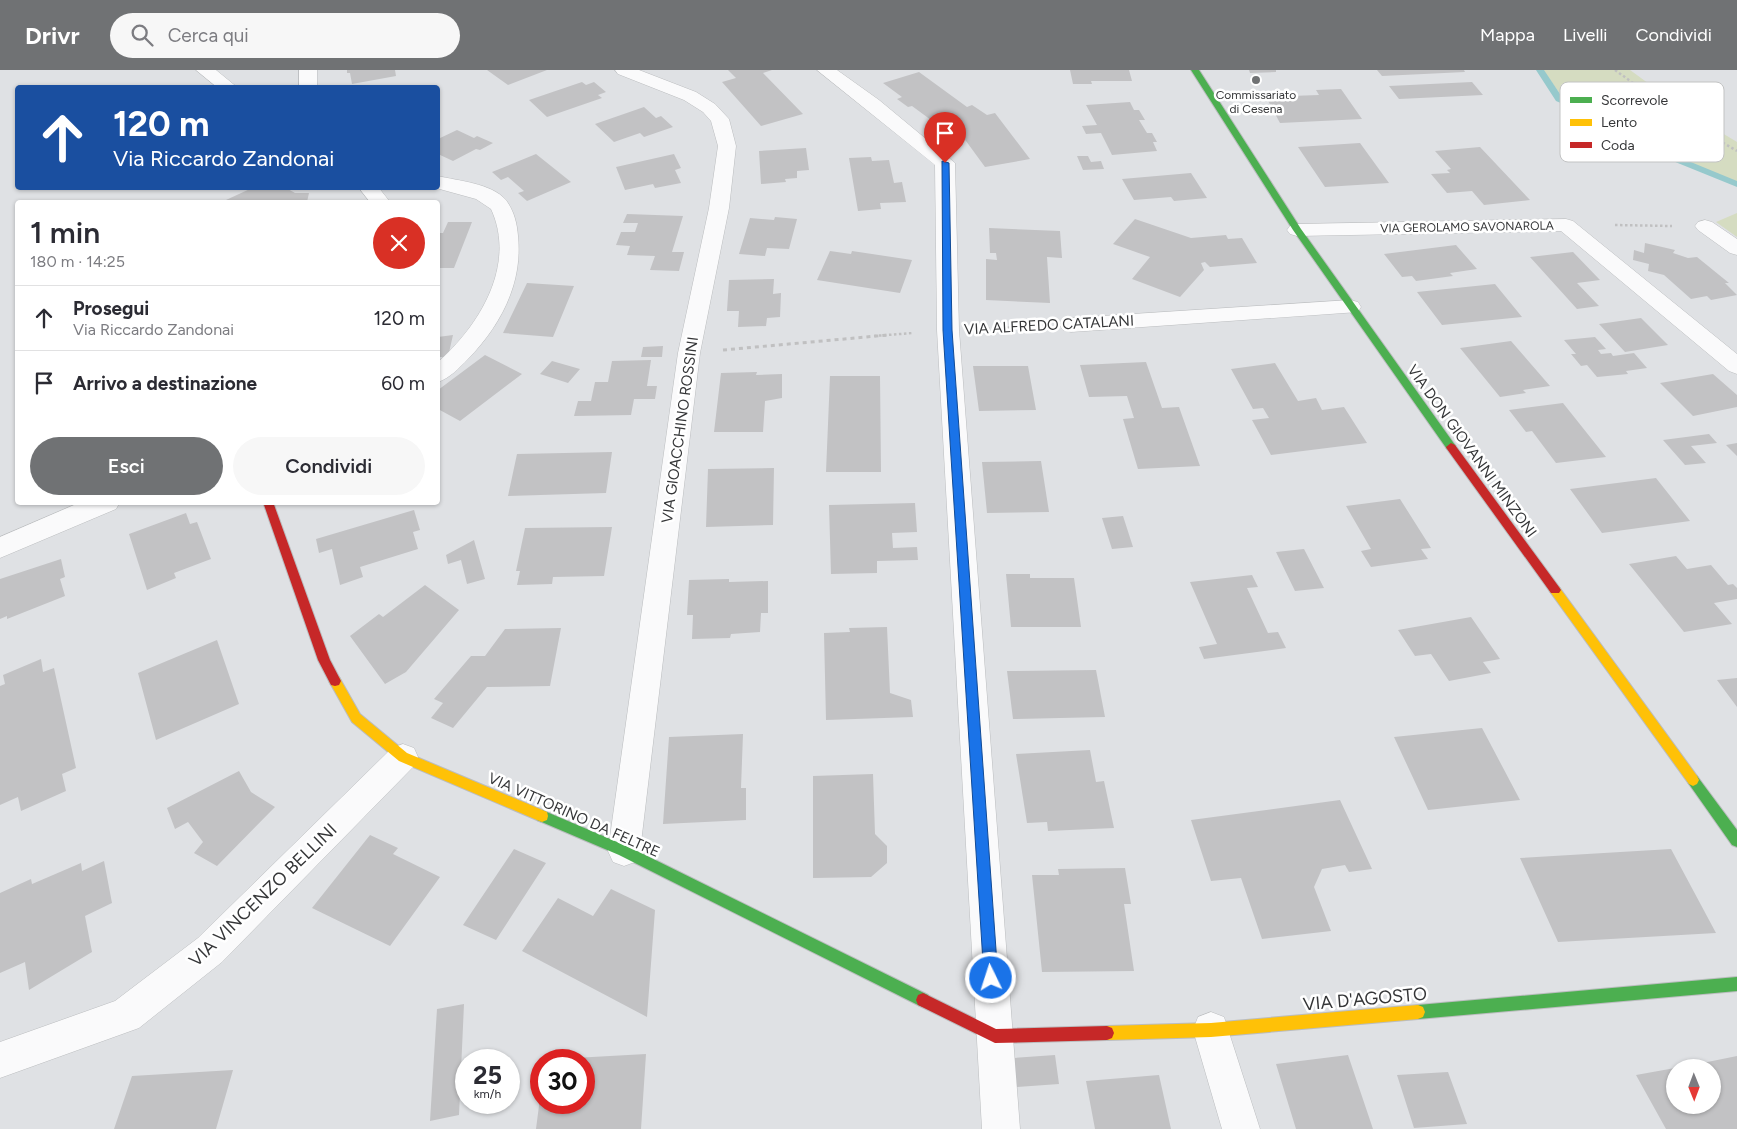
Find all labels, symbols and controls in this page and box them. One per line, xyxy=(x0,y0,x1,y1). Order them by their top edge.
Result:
search box xyxy=(110,13,460,58)
text: Drivr xyxy=(25,21,80,50)
icon: search xyxy=(128,21,156,49)
text: Cerca qui xyxy=(168,24,249,47)
text: Mappa xyxy=(1480,24,1535,46)
text: Livelli xyxy=(1563,24,1608,46)
text: Condividi xyxy=(1636,24,1712,46)
marker: Commissariato di Cesena xyxy=(1250,74,1262,86)
legend xyxy=(1560,82,1724,162)
place label: Commissariato di Cesena xyxy=(1216,88,1296,116)
text: Scorrevole xyxy=(1601,92,1669,109)
text: 120 m xyxy=(113,103,210,145)
icon: ahead xyxy=(30,105,95,170)
pin xyxy=(924,112,966,163)
text: Lento xyxy=(1601,114,1637,131)
icon: arrive xyxy=(931,119,959,147)
text: Coda xyxy=(1601,137,1635,154)
text: Via Riccardo Zandonai xyxy=(113,145,334,172)
text: 1 min xyxy=(30,214,100,251)
button: close xyxy=(373,217,425,269)
street label: VIA GEROLAMO SAVONAROLA xyxy=(1380,218,1554,236)
text: 180 m · 14:25 xyxy=(30,252,125,271)
text: Prosegui xyxy=(73,297,149,320)
icon: ahead xyxy=(30,304,58,332)
text: 120 m xyxy=(373,307,425,330)
street label: VIA ALFREDO CATALANI xyxy=(964,312,1134,338)
text: Via Riccardo Zandonai xyxy=(73,320,234,339)
street label: VIA GIOACCHINO ROSSINI xyxy=(658,336,702,524)
street label: VIA DON GIOVANNI MINZONI xyxy=(1403,361,1541,541)
icon: arrive xyxy=(30,369,58,397)
text: Arrivo a destinazione xyxy=(73,372,257,395)
text: 60 m xyxy=(381,372,425,395)
button: Esci xyxy=(30,437,223,495)
button: Condividi xyxy=(233,437,425,495)
street label: VIA VITTORINO DA FELTRE xyxy=(485,769,663,861)
street label: VIA VINCENZO BELLINI xyxy=(185,819,341,971)
position arrow xyxy=(964,951,1016,1003)
street label: VIA D'AGOSTO xyxy=(1302,983,1428,1015)
speed limit sign: 30 xyxy=(530,1049,595,1114)
north arrow xyxy=(1666,1059,1721,1114)
map controls xyxy=(1666,1059,1721,1114)
text: 25 xyxy=(473,1060,502,1090)
text: km/h xyxy=(474,1087,501,1101)

